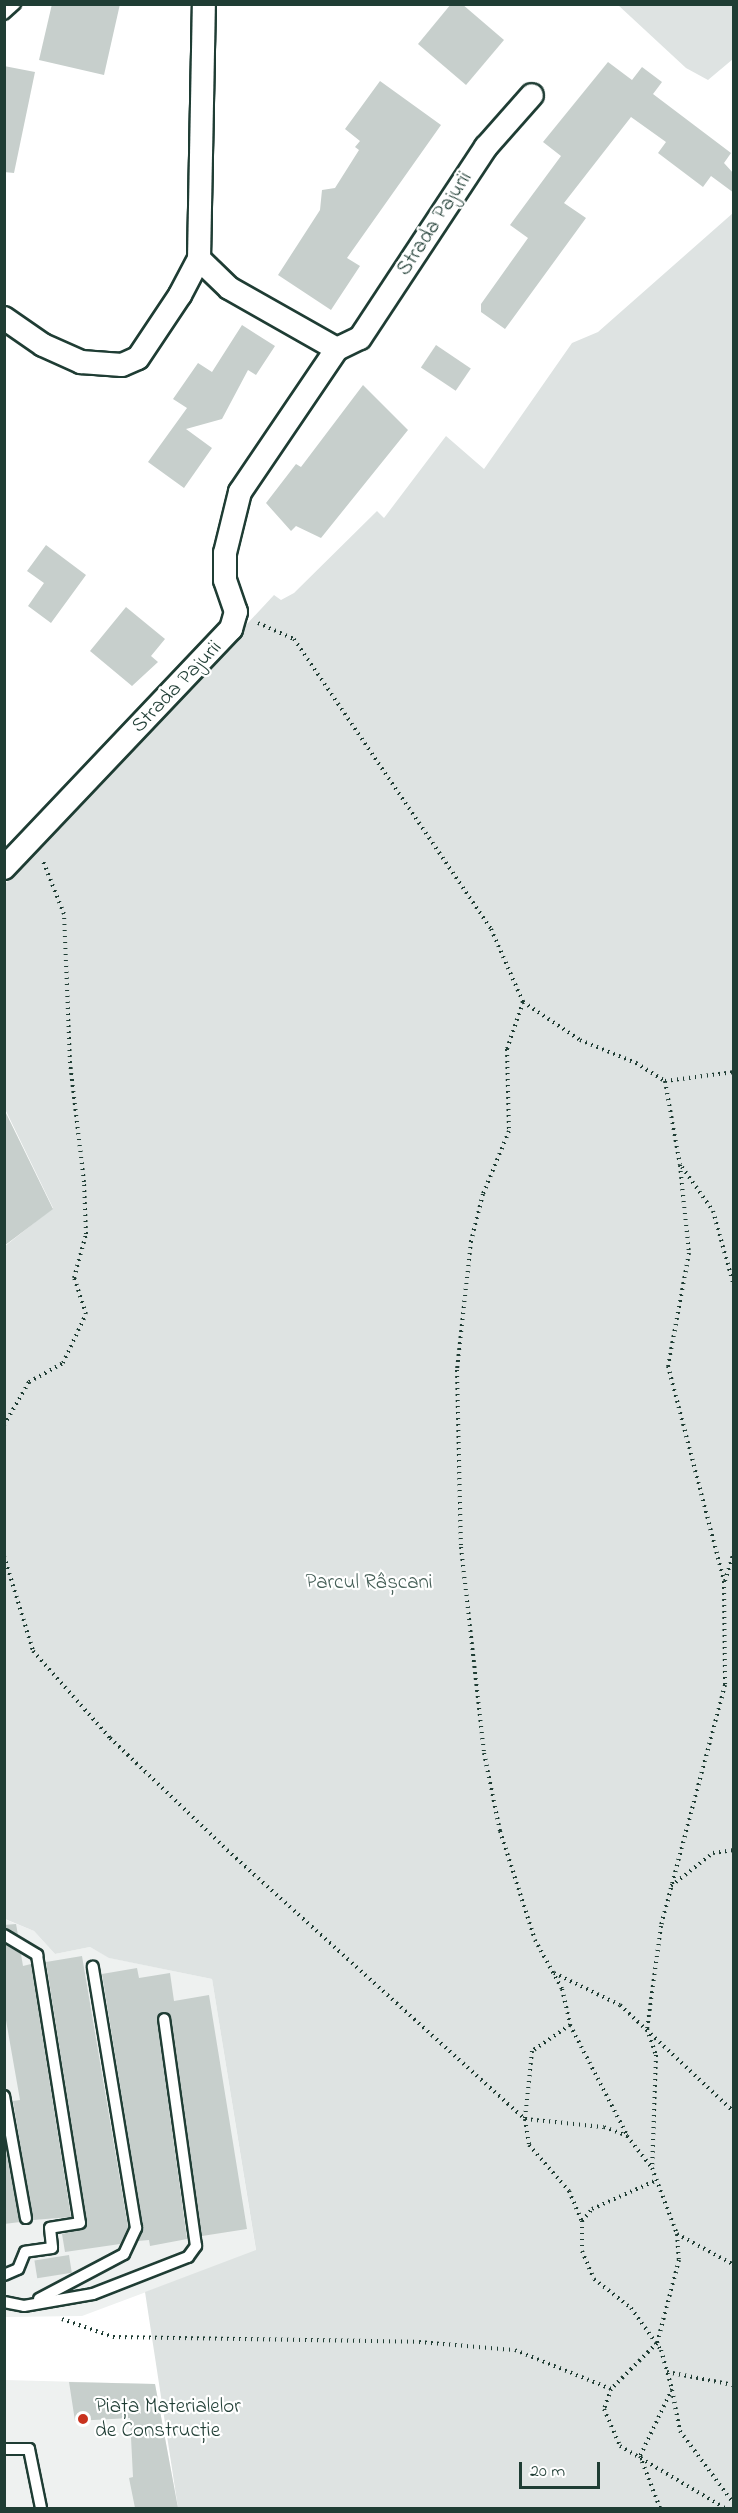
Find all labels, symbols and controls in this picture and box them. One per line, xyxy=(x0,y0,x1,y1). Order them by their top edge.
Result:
street label: Strada Pajurii xyxy=(392,167,478,281)
street label: Strada Pajurii xyxy=(127,635,227,739)
park label: Parcul Râșcani xyxy=(305,1570,433,1596)
place label: Piața Materialelor de Construcție xyxy=(95,2394,241,2444)
marker: Piața Materialelor de Construcție xyxy=(76,2412,90,2426)
scale bar xyxy=(522,2450,603,2488)
text: 20 m xyxy=(530,2459,565,2485)

